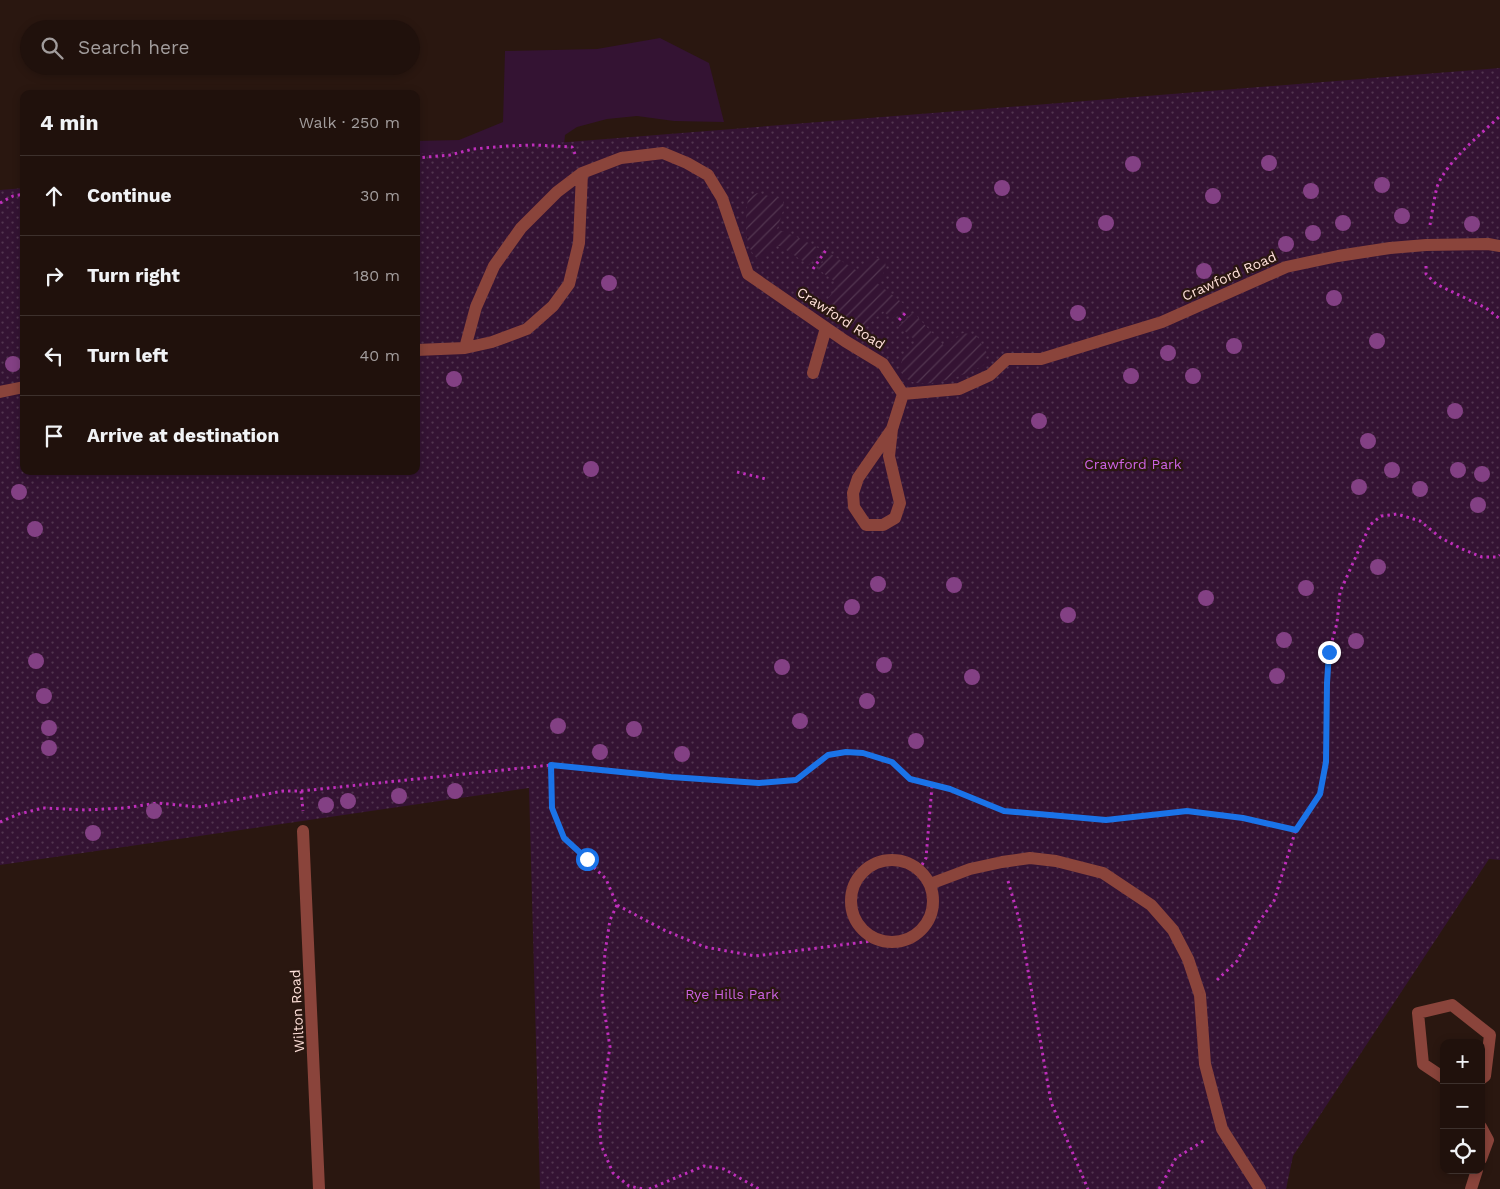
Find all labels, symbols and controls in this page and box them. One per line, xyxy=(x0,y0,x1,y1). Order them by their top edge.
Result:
search box xyxy=(20,20,420,75)
icon: search xyxy=(38,34,66,62)
text: Search here xyxy=(78,36,189,59)
text: 4 min xyxy=(40,110,98,135)
text: Walk · 250 m xyxy=(299,113,400,132)
icon: ahead xyxy=(40,182,68,210)
text: Continue xyxy=(87,184,171,207)
text: 30 m xyxy=(360,186,400,205)
street label: Crawford Road xyxy=(1179,248,1279,304)
icon: right xyxy=(40,262,68,290)
text: Turn right xyxy=(87,264,180,287)
text: 180 m xyxy=(353,266,400,285)
street label: Crawford Road xyxy=(794,284,888,352)
icon: left xyxy=(40,342,68,370)
text: Turn left xyxy=(87,344,168,367)
text: 40 m xyxy=(360,346,400,365)
icon: arrive xyxy=(40,422,68,450)
text: Arrive at destination xyxy=(87,424,279,447)
park label: Crawford Park xyxy=(1084,456,1182,472)
route end xyxy=(1318,641,1341,664)
route start xyxy=(576,848,599,871)
street label: Wilton Road xyxy=(287,969,307,1053)
park label: Rye Hills Park xyxy=(685,986,779,1002)
map controls xyxy=(1440,1039,1485,1174)
button: + xyxy=(1440,1039,1485,1084)
button: − xyxy=(1440,1084,1485,1129)
button: locate xyxy=(1440,1129,1485,1174)

